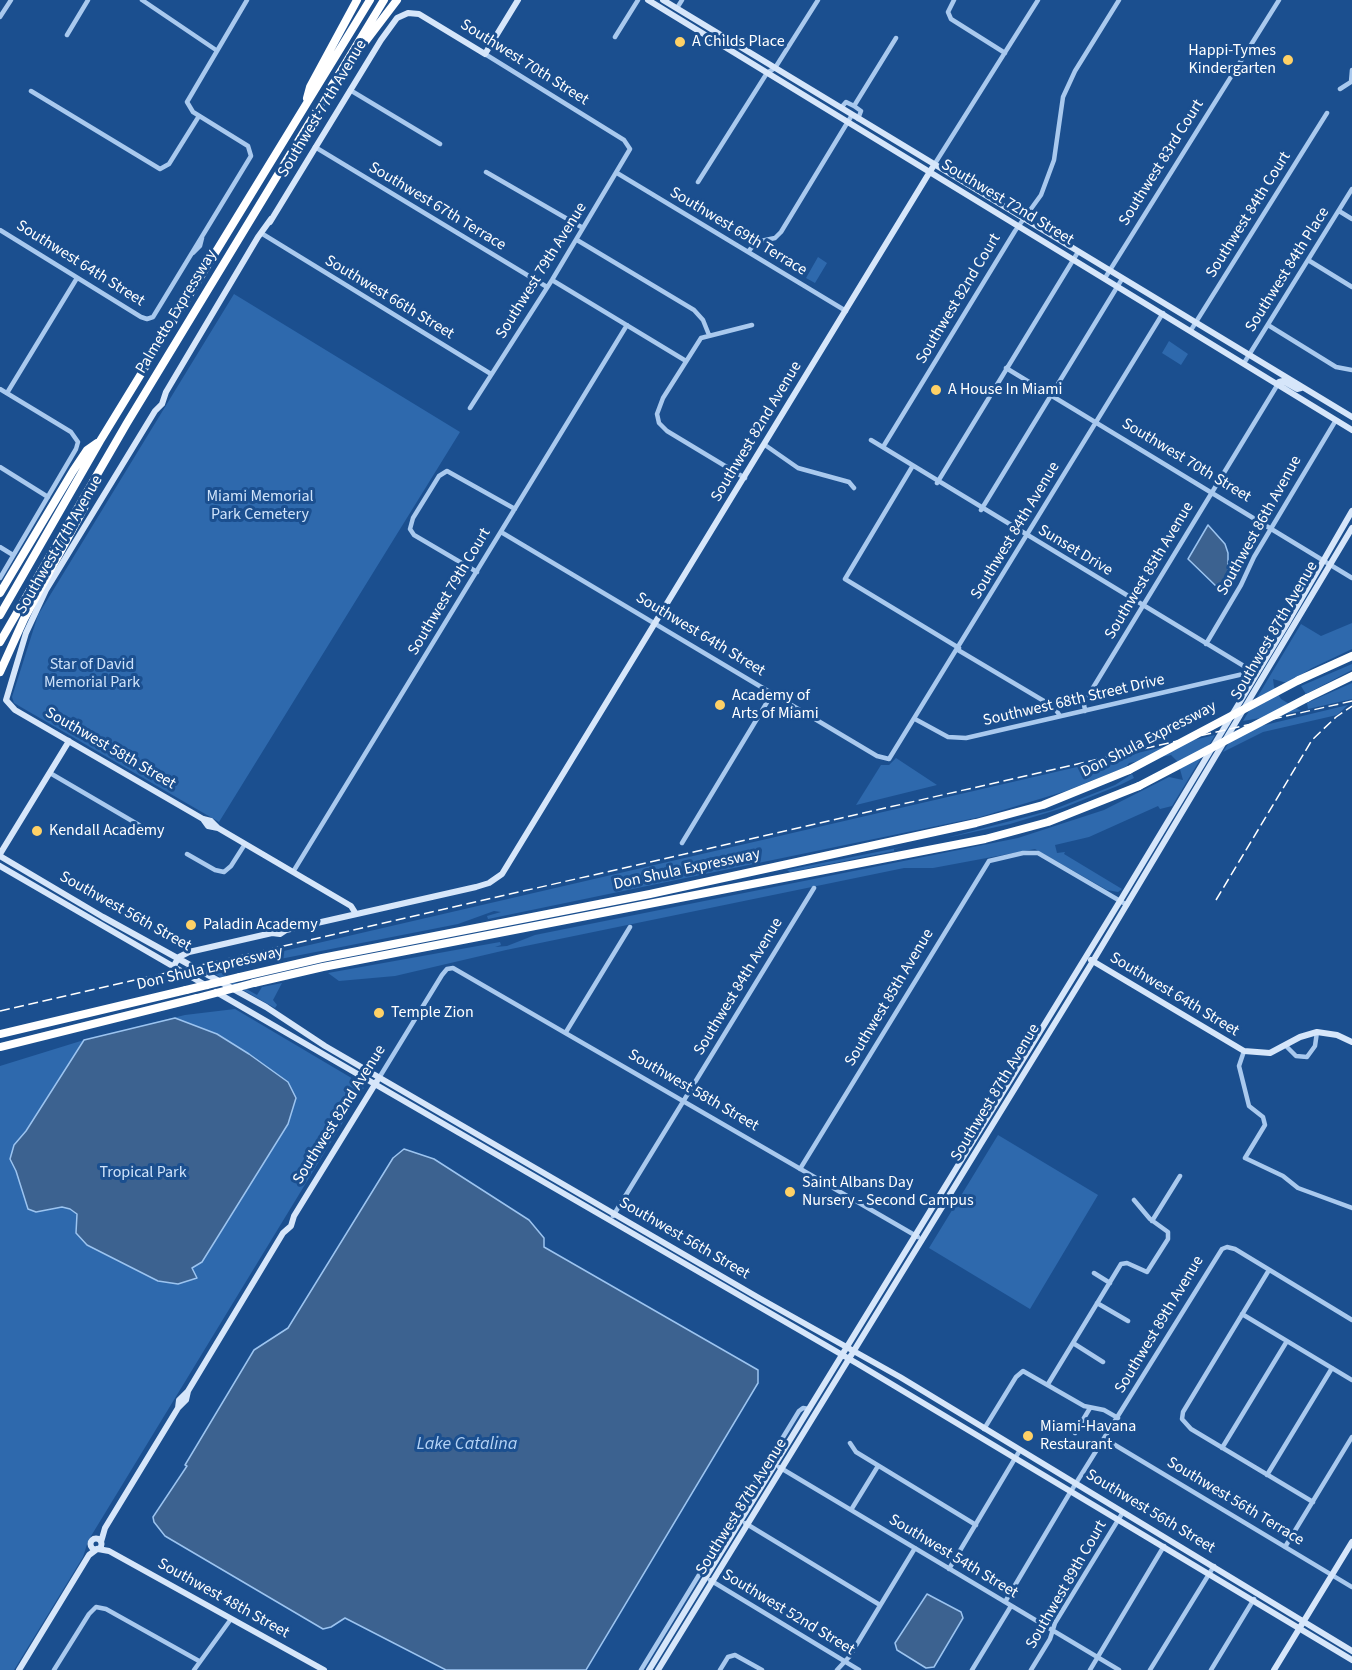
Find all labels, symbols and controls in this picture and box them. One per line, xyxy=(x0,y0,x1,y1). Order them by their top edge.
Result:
street label: Southwest 70th Street xyxy=(456,16,592,110)
place label: A Childs Place xyxy=(692,32,785,52)
marker: A Childs Place xyxy=(673,35,687,49)
street label: Southwest 77th Avenue xyxy=(274,37,372,181)
place label: Happi-Tymes Kindergarten xyxy=(1188,41,1276,79)
marker: Happi-Tymes Kindergarten xyxy=(1281,53,1295,67)
street label: Southwest 83rd Court xyxy=(1115,96,1209,230)
street label: Southwest 84th Court xyxy=(1202,148,1296,282)
street label: Southwest 72nd Street xyxy=(937,156,1077,250)
street label: Southwest 67th Terrace xyxy=(365,158,509,256)
street label: Southwest 69th Terrace xyxy=(666,183,810,281)
street label: Southwest 79th Avenue xyxy=(492,199,592,343)
street label: Southwest 84th Place xyxy=(1242,204,1334,336)
street label: Southwest 64th Street xyxy=(12,217,148,311)
street label: Southwest 82nd Court xyxy=(913,230,1005,368)
street label: Palmetto Expressway xyxy=(132,247,222,377)
street label: Southwest 66th Street xyxy=(321,252,457,344)
street label: Southwest 82nd Avenue xyxy=(707,358,807,506)
place label: A House In Miami xyxy=(948,380,1063,400)
marker: A House In Miami xyxy=(929,383,943,397)
street label: Southwest 70th Street xyxy=(1118,415,1254,507)
street label: Southwest 86th Avenue xyxy=(1214,453,1306,599)
street label: Southwest 84th Avenue xyxy=(967,459,1065,603)
street label: Southwest 77th Avenue xyxy=(12,472,108,618)
park label: Miami Memorial Park Cemetery xyxy=(206,487,314,525)
street label: Southwest 85th Avenue xyxy=(1101,499,1199,643)
street label: Sunset Drive xyxy=(1034,521,1116,581)
street label: Southwest 79th Court xyxy=(404,525,496,659)
street label: Southwest 87th Avenue xyxy=(1227,558,1323,704)
street label: Southwest 64th Street xyxy=(632,589,768,681)
park label: Star of David Memorial Park xyxy=(44,655,140,693)
street label: Southwest 68th Street Drive xyxy=(981,671,1167,731)
place label: Academy of Arts of Miami xyxy=(732,686,819,724)
marker: Academy of Arts of Miami xyxy=(713,698,727,712)
street label: Don Shula Expressway xyxy=(1078,698,1220,782)
street label: Southwest 58th Street xyxy=(41,704,179,794)
place label: Kendall Academy xyxy=(49,821,165,841)
marker: Kendall Academy xyxy=(30,824,44,838)
street label: Don Shula Expressway xyxy=(612,845,762,895)
street label: Southwest 56th Street xyxy=(56,868,194,956)
place label: Paladin Academy xyxy=(203,915,318,935)
street label: Southwest 84th Avenue xyxy=(690,915,788,1059)
marker: Paladin Academy xyxy=(184,918,198,932)
street label: Southwest 85th Avenue xyxy=(841,926,939,1070)
street label: Don Shula Expressway xyxy=(135,943,285,995)
street label: Southwest 64th Street xyxy=(1106,949,1242,1041)
place label: Temple Zion xyxy=(391,1003,474,1023)
marker: Temple Zion xyxy=(372,1006,386,1020)
street label: Southwest 87th Avenue xyxy=(947,1021,1045,1165)
street label: Southwest 82nd Avenue xyxy=(289,1042,391,1188)
street label: Southwest 58th Street xyxy=(624,1046,762,1136)
park label: Tropical Park xyxy=(99,1163,187,1183)
place label: Saint Albans Day Nursery - Second Campus xyxy=(802,1173,974,1211)
marker: Saint Albans Day Nursery - Second Campus xyxy=(783,1185,797,1199)
street label: Southwest 56th Street xyxy=(615,1194,753,1284)
street label: Southwest 89th Avenue xyxy=(1111,1253,1209,1397)
place label: Miami-Havana Restaurant xyxy=(1040,1417,1136,1455)
marker: Miami-Havana Restaurant xyxy=(1021,1429,1035,1443)
water label: Lake Catalina xyxy=(417,1434,517,1456)
street label: Southwest 87th Avenue xyxy=(692,1435,792,1579)
street label: Southwest 56th Terrace xyxy=(1163,1453,1307,1551)
street label: Southwest 56th Street xyxy=(1082,1466,1218,1558)
street label: Southwest 54th Street xyxy=(885,1511,1021,1603)
street label: Southwest 89th Court xyxy=(1022,1517,1112,1653)
street label: Southwest 48th Street xyxy=(154,1555,292,1643)
street label: Southwest 52nd Street xyxy=(718,1566,858,1660)

